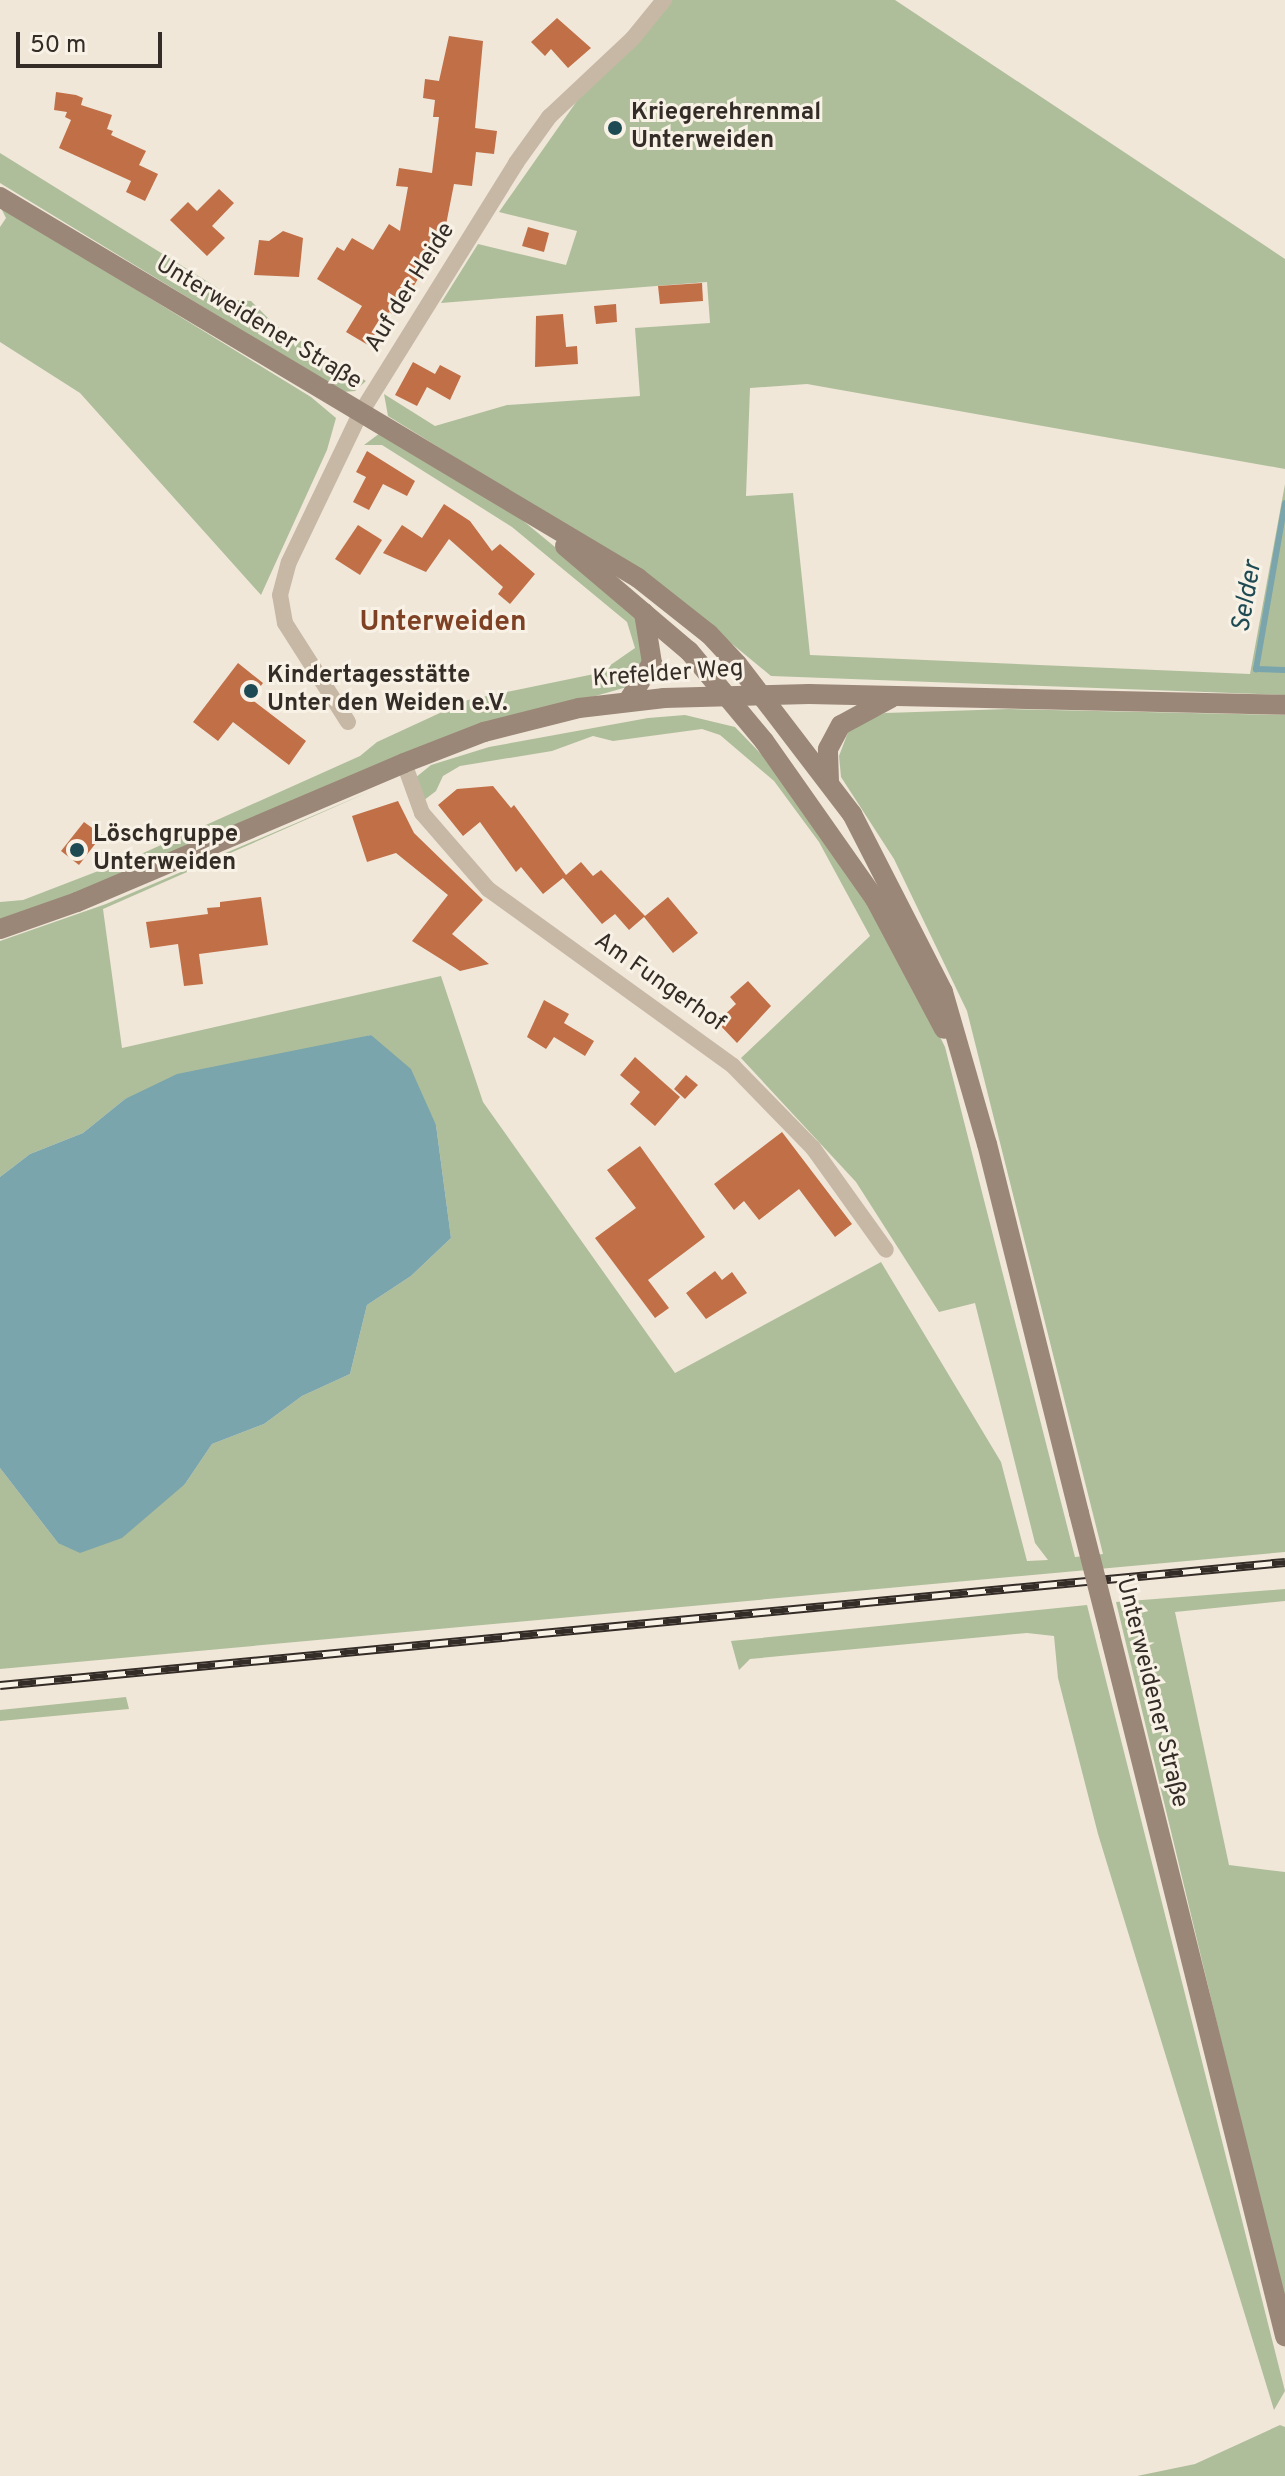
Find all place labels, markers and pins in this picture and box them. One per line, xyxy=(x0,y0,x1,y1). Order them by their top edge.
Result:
place label: Kriegerehrenmal Unterweiden xyxy=(631,100,821,156)
marker: Kriegerehrenmal Unterweiden xyxy=(606,119,624,137)
place label: Kindertagesstätte Unter den Weiden e.V. xyxy=(267,663,508,719)
marker: Kindertagesstätte Unter den Weiden e.V. xyxy=(242,682,260,700)
place label: Löschgruppe Unterweiden xyxy=(93,822,238,878)
marker: Löschgruppe Unterweiden xyxy=(68,841,86,859)

